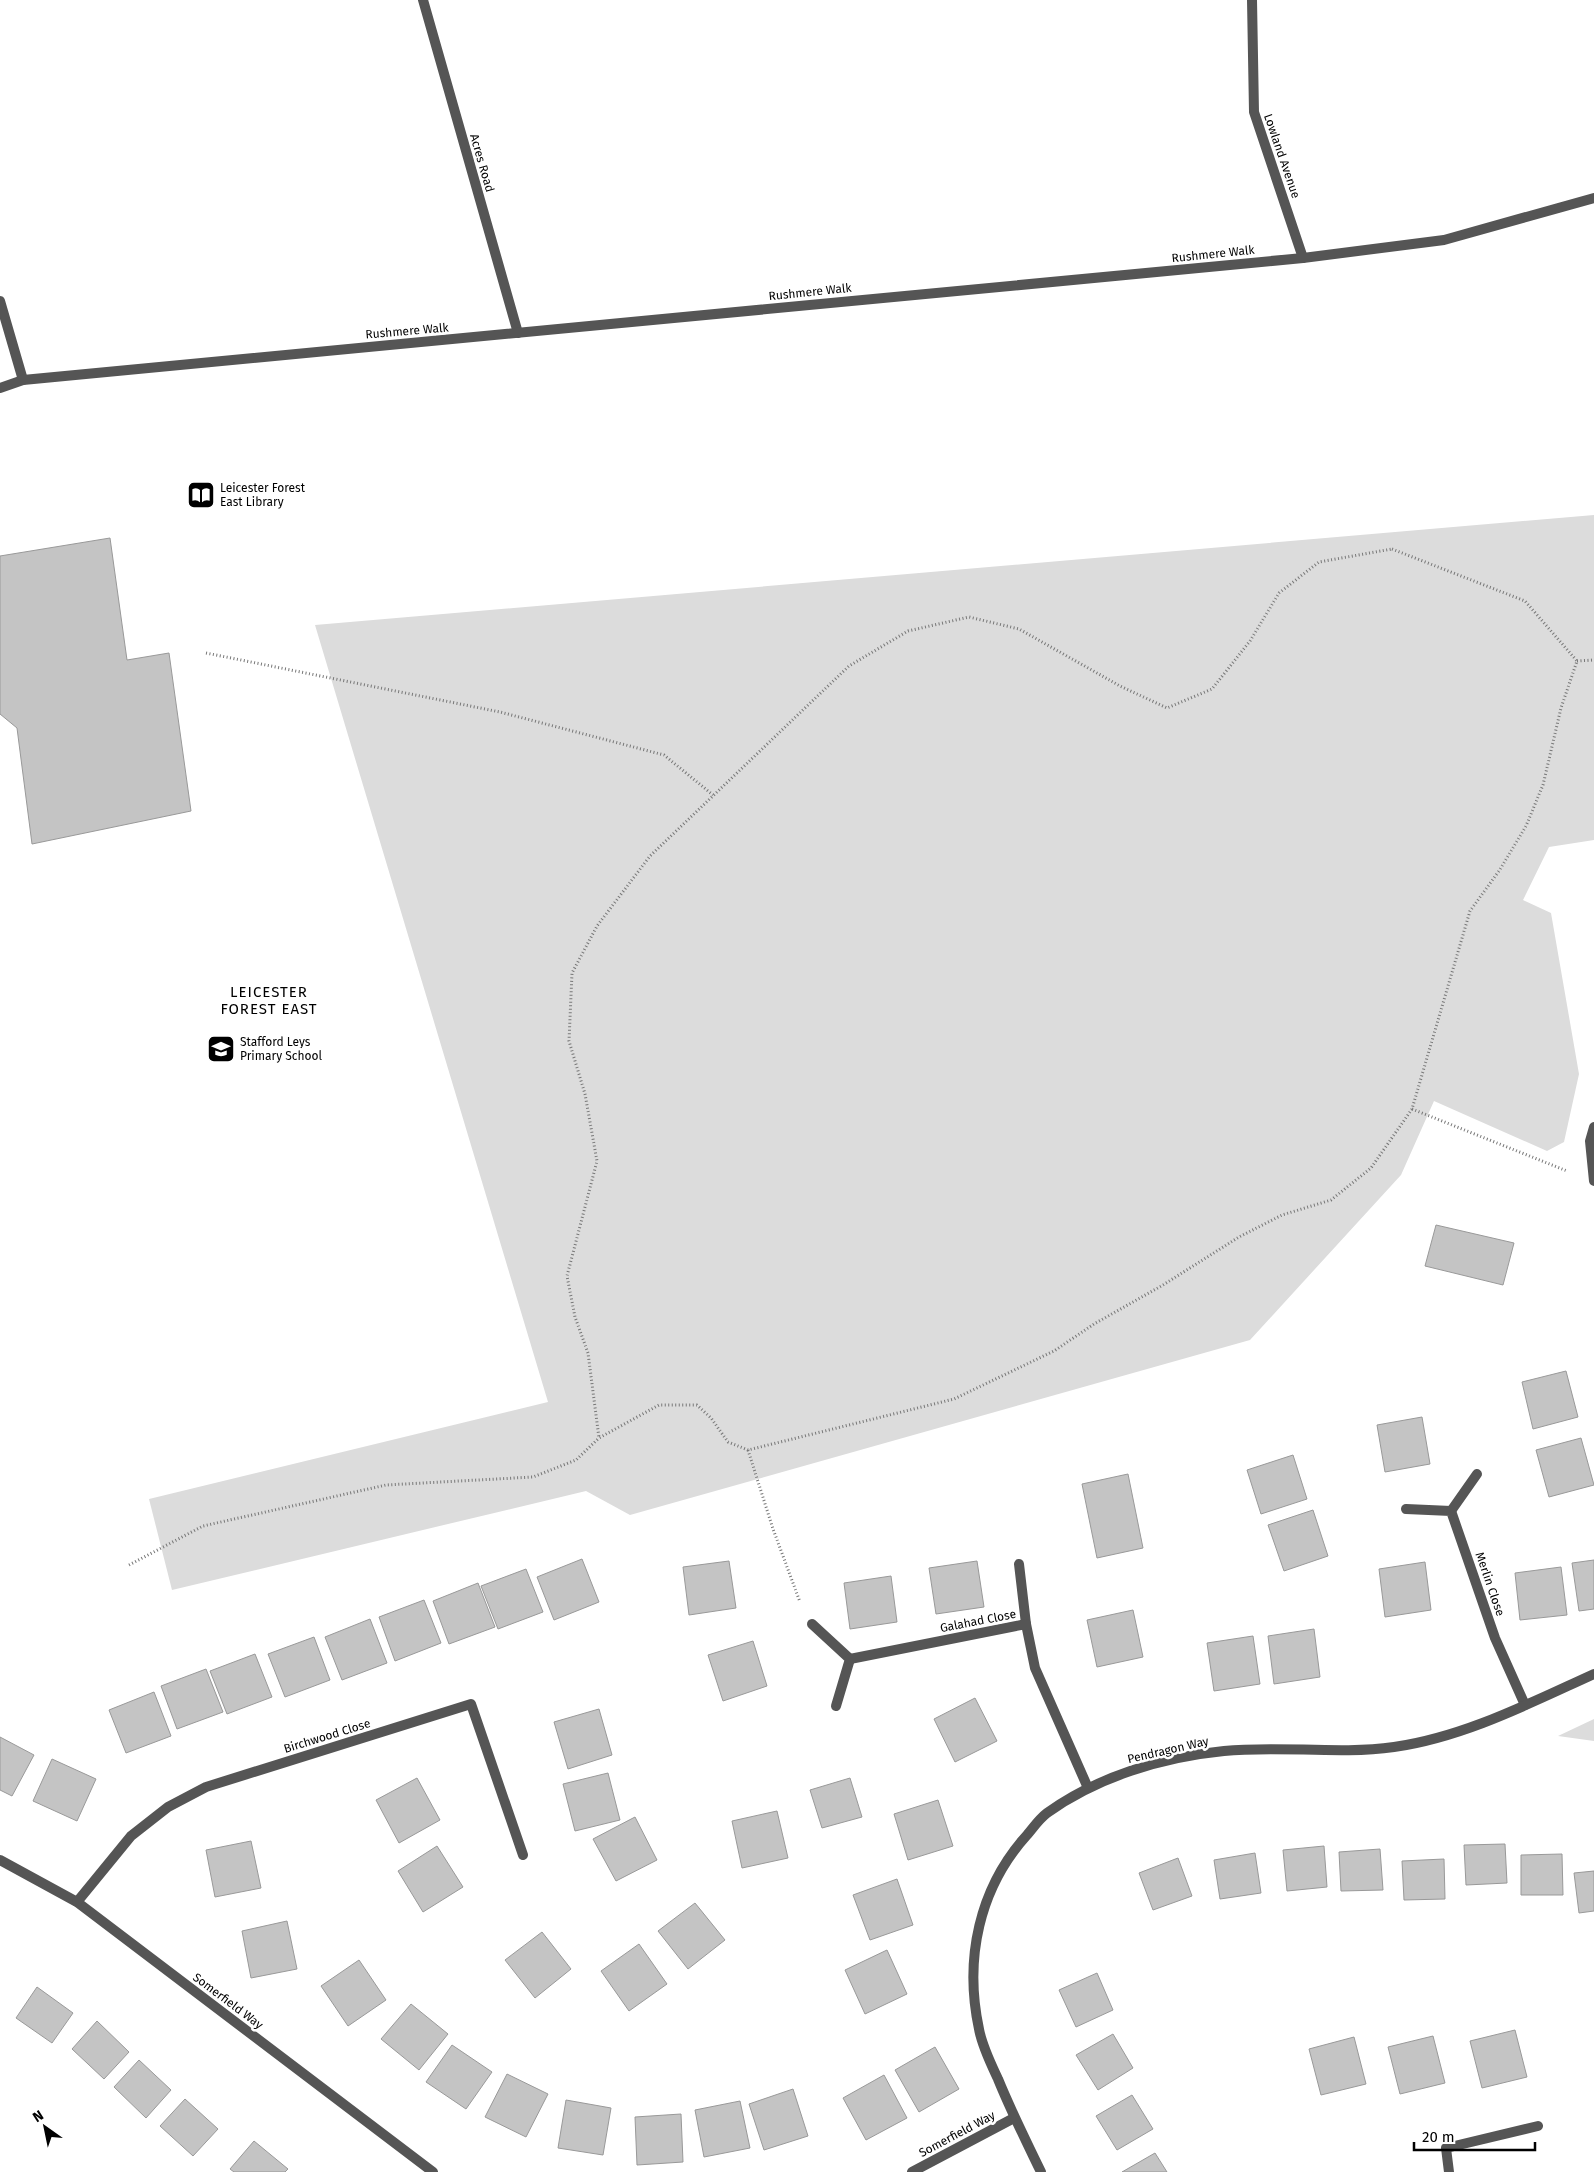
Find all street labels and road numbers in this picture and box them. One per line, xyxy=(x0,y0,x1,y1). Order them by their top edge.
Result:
street label: Lowland Avenue xyxy=(1261,112,1303,200)
street label: Acres Road xyxy=(467,132,497,194)
street label: Rushmere Walk xyxy=(1171,243,1256,265)
street label: Rushmere Walk xyxy=(768,281,853,303)
street label: Rushmere Walk xyxy=(365,320,450,342)
street label: Merlin Close xyxy=(1473,1550,1507,1618)
street label: Galahad Close xyxy=(939,1607,1017,1635)
street label: Birchwood Close xyxy=(282,1716,372,1756)
street label: Pendragon Way xyxy=(1126,1734,1210,1766)
street label: Somerfield Way xyxy=(190,1970,266,2032)
street label: Somerfield Way xyxy=(917,2108,997,2160)

